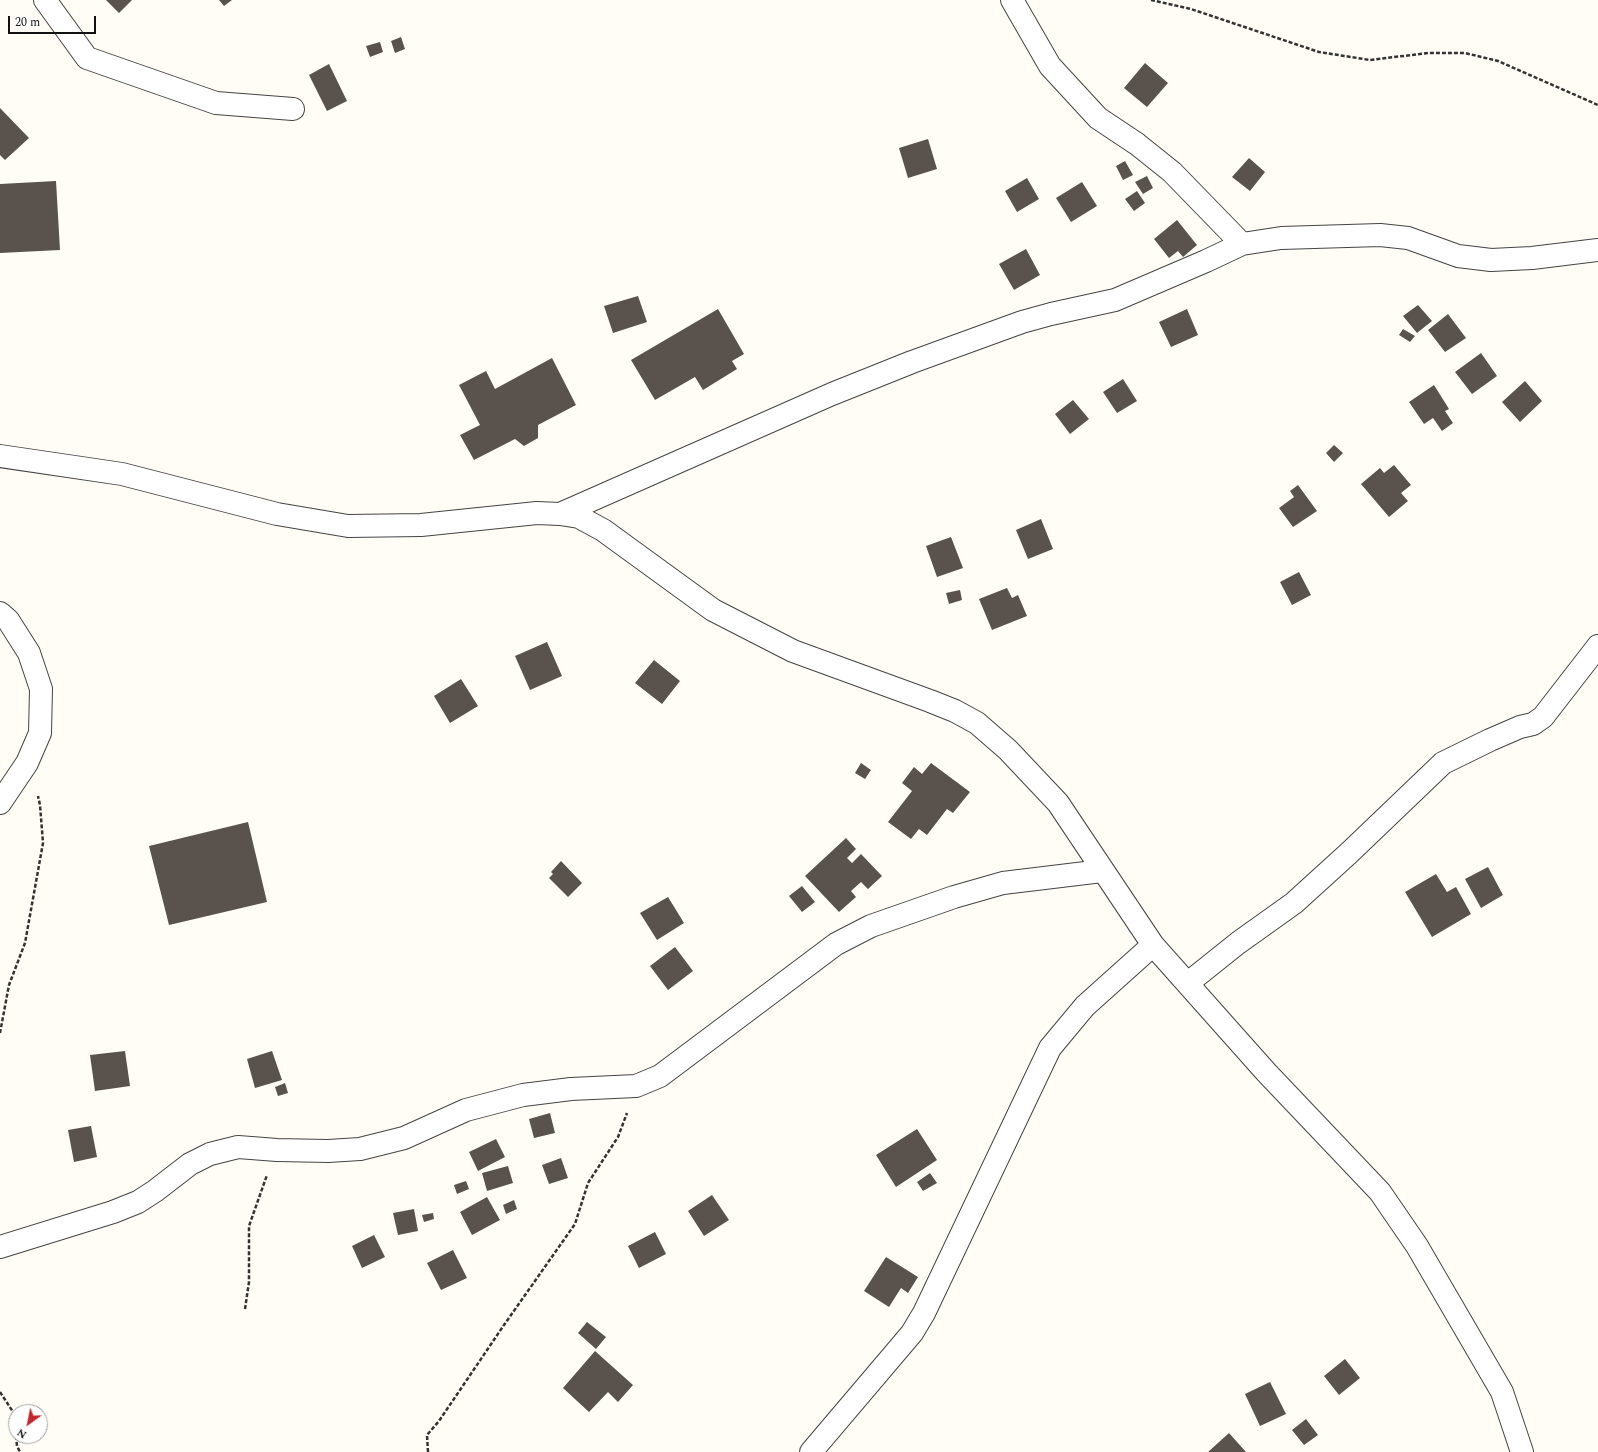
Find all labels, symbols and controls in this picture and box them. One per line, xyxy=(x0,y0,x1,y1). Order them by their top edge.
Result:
scale bar xyxy=(10,8,98,34)
text: 20 m xyxy=(15,13,40,32)
north arrow xyxy=(8,1404,48,1444)
text: N xyxy=(13,1424,30,1443)

